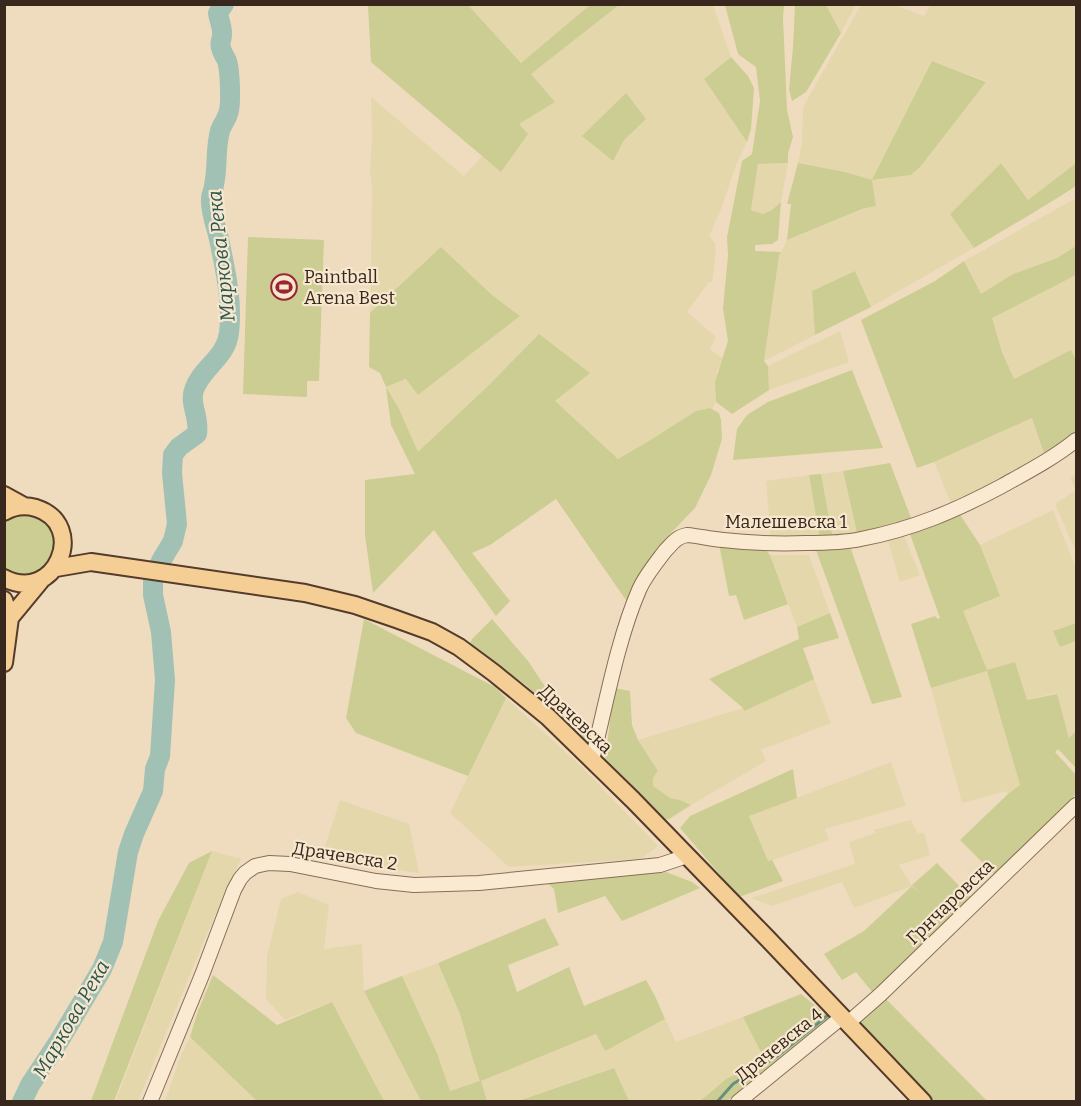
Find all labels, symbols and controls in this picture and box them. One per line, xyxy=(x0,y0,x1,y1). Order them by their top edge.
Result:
water label: Маркова Река xyxy=(202,189,240,323)
place label: Paintball Arena Best xyxy=(304,266,395,309)
sports icon: Paintball Arena Best xyxy=(269,272,299,302)
street label: Малешевска 1 xyxy=(725,511,848,533)
street label: Драчевска xyxy=(535,680,617,758)
street label: Драчевска 2 xyxy=(291,837,399,875)
street label: Грнчаровска xyxy=(902,855,998,949)
water label: Маркова Река xyxy=(28,956,114,1082)
street label: Драчевска 4 xyxy=(731,1003,828,1087)

